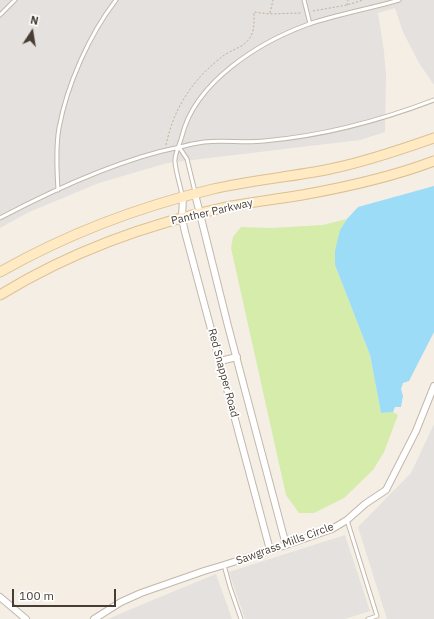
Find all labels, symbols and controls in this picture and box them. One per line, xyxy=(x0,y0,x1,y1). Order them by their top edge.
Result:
north arrow xyxy=(12,12,52,52)
text: N xyxy=(29,13,40,28)
street label: Panther Parkway xyxy=(170,196,254,228)
street label: Red Snapper Road xyxy=(205,327,241,419)
street label: Sawgrass Mills Circle xyxy=(234,520,336,568)
scale bar xyxy=(14,581,118,607)
text: 100 m xyxy=(19,588,54,603)

